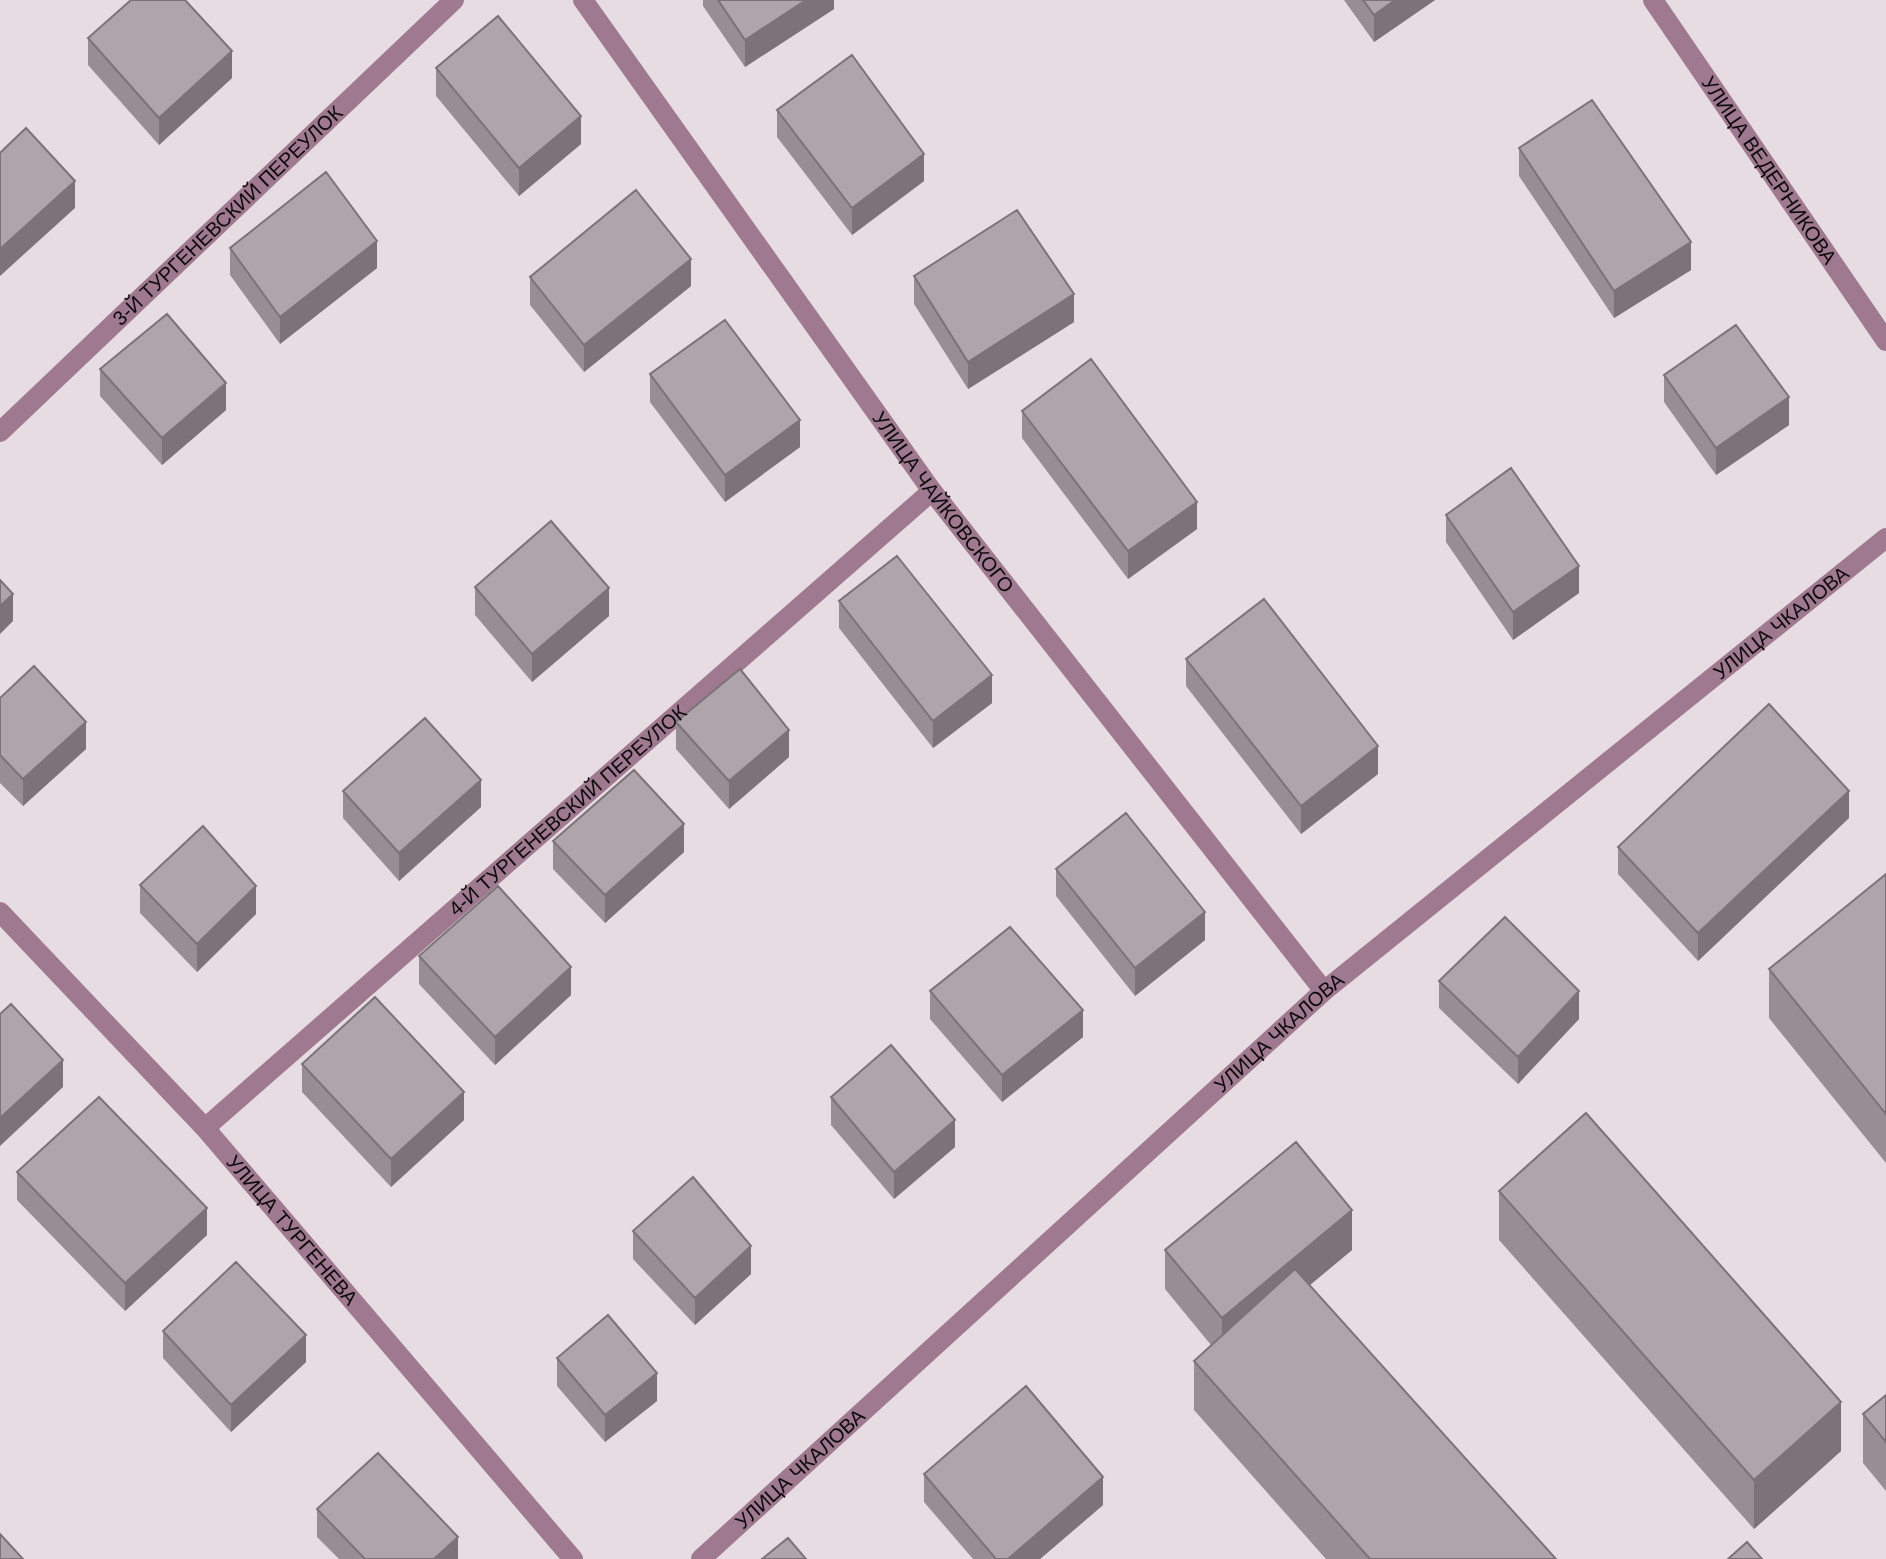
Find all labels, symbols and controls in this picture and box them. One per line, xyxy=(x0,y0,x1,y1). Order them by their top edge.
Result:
street label: УЛИЦА ВЕДЕРНИКОВА xyxy=(1698,72,1841,268)
street label: 3-Й ТУРГЕНЕВСКИЙ ПЕРЕУЛОК xyxy=(108,101,347,330)
street label: УЛИЦА ЧАЙКОВСКОГО xyxy=(868,407,1018,597)
street label: УЛИЦА ЧКАЛОВА xyxy=(1709,561,1853,684)
street label: 4-Й ТУРГЕНЕВСКИЙ ПЕРЕУЛОК xyxy=(444,700,691,920)
street label: УЛИЦА ЧКАЛОВА xyxy=(1210,968,1349,1096)
street label: УЛИЦА ТУРГЕНЕВА xyxy=(222,1151,362,1310)
street label: УЛИЦА ЧКАЛОВА xyxy=(731,1404,870,1533)

